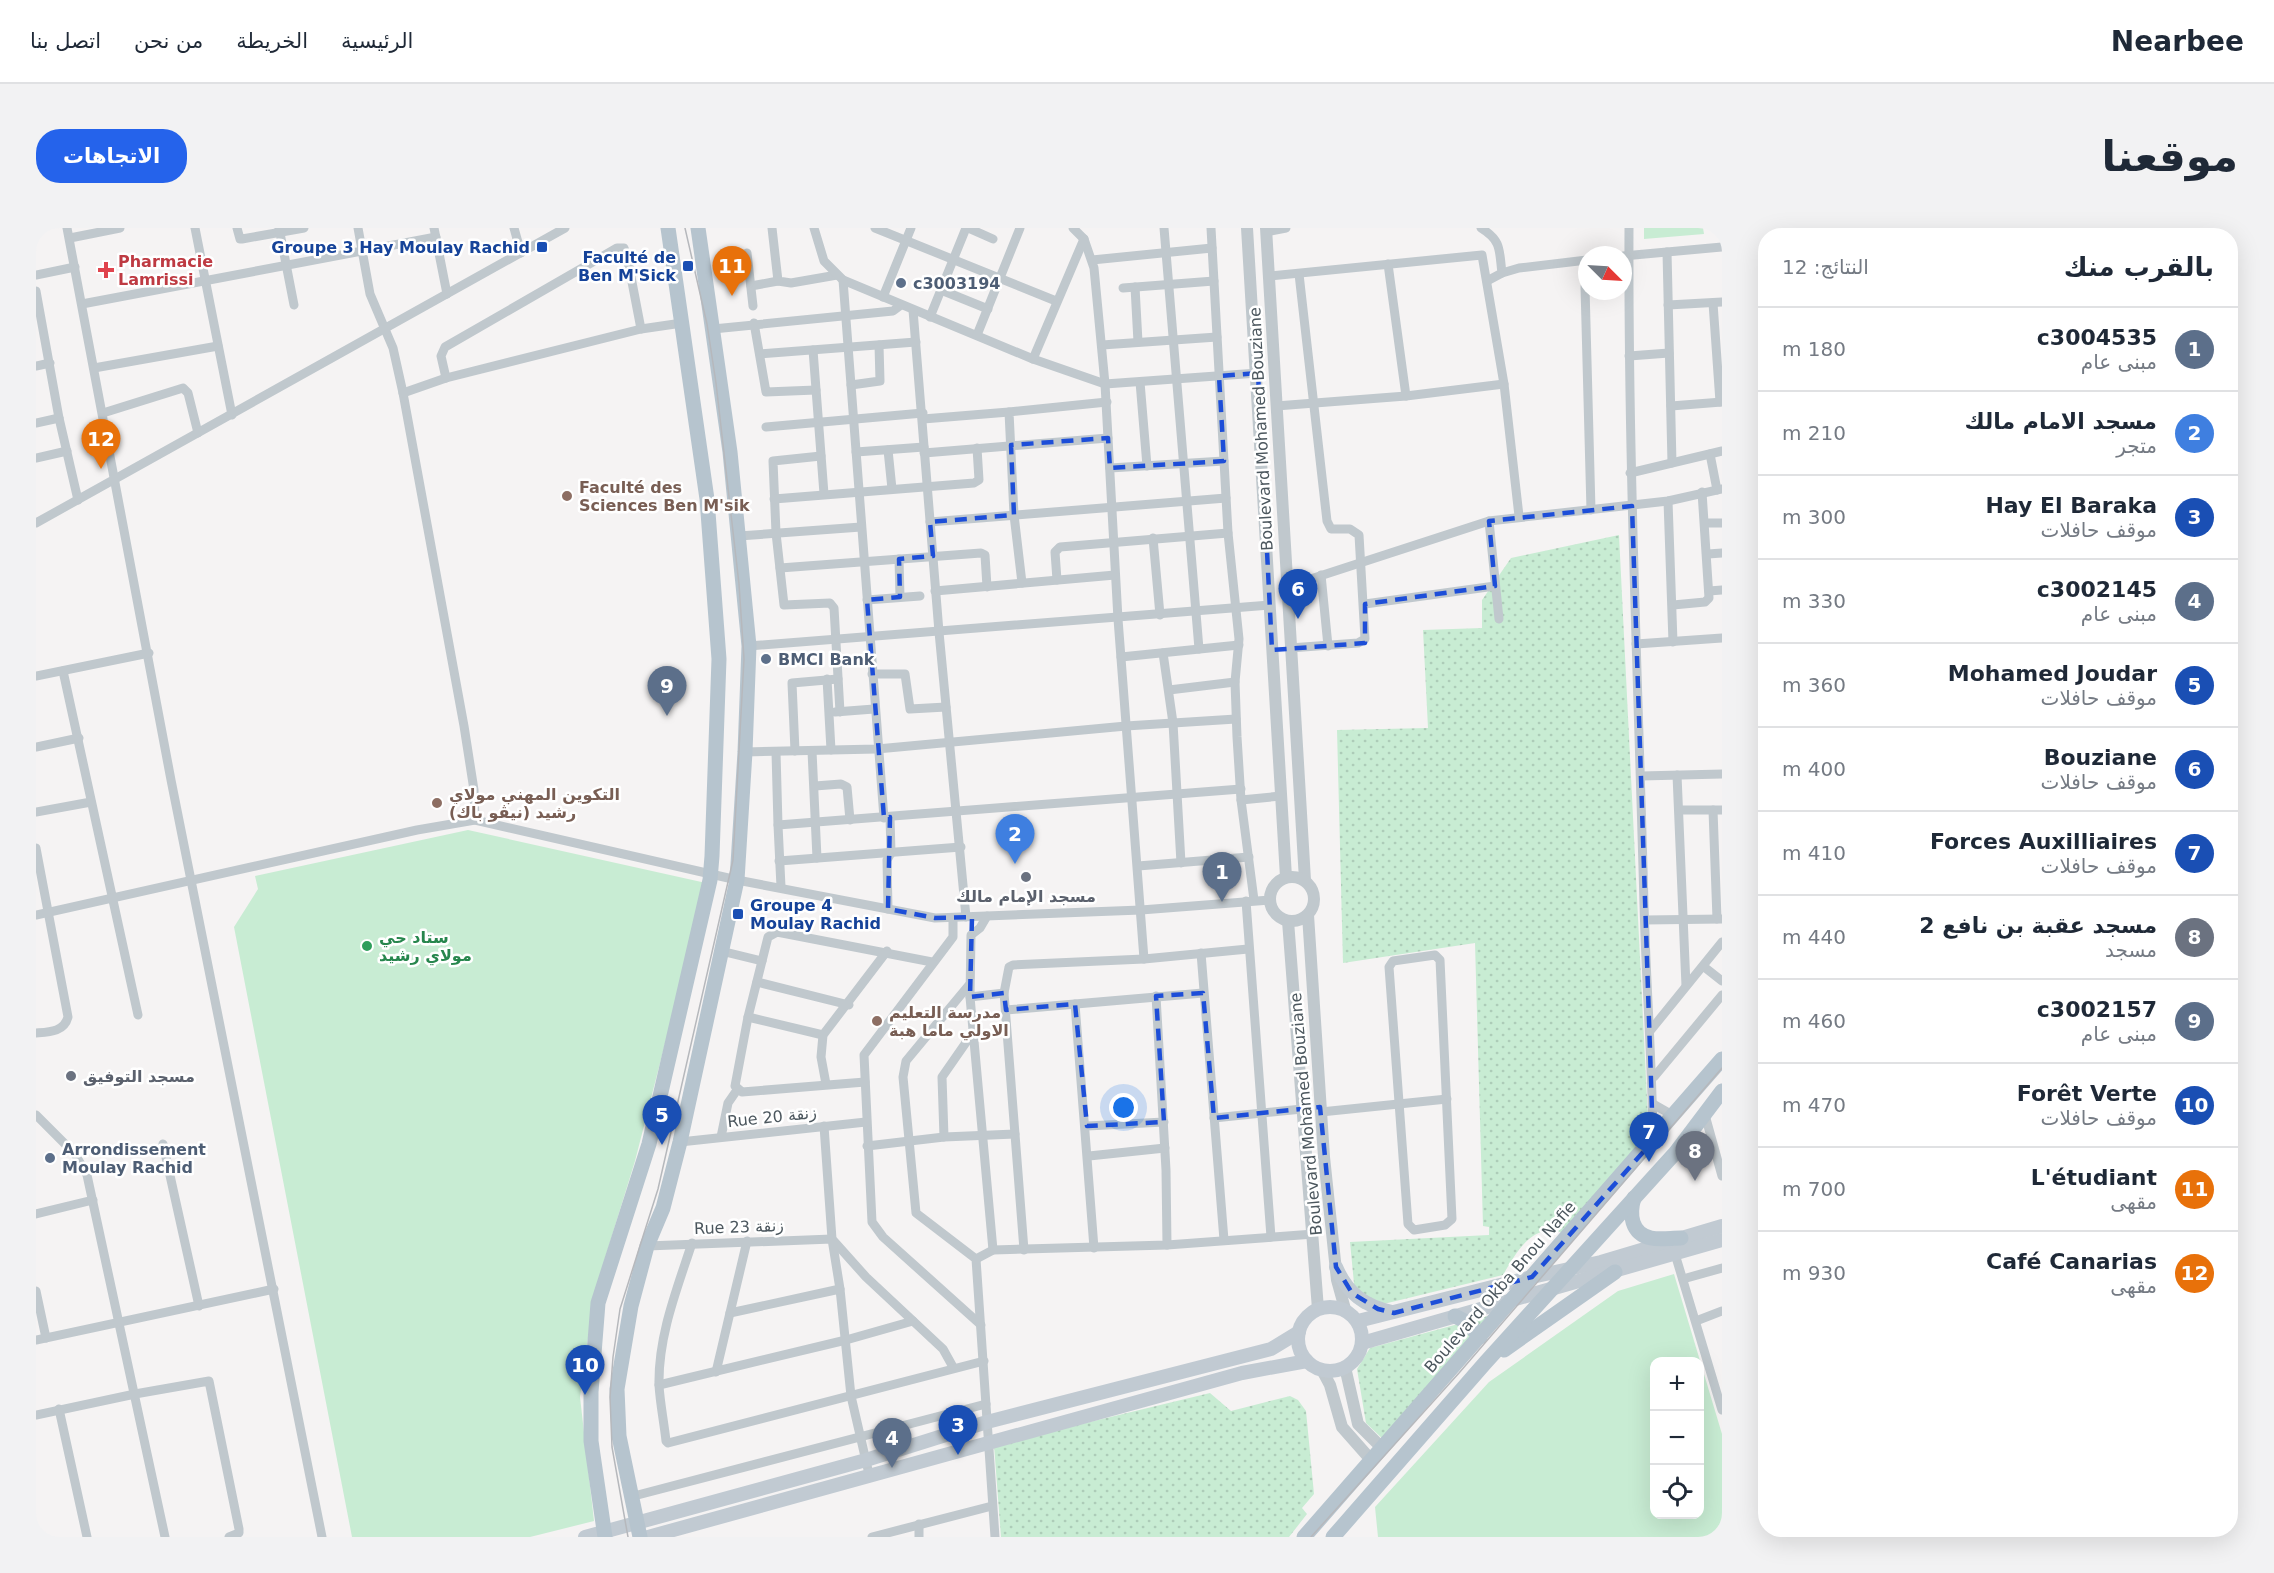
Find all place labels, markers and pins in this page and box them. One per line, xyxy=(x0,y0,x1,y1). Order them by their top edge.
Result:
place label: Groupe 3 Hay Moulay Rachid xyxy=(271,238,530,257)
marker: Groupe 3 Hay Moulay Rachid xyxy=(535,240,549,254)
pin: 11 xyxy=(712,247,752,296)
place label: Faculté de Ben M'Sick xyxy=(578,248,676,285)
place label: Pharmacie Lamrissi xyxy=(118,252,213,289)
marker: Faculté de Ben M'Sick xyxy=(681,259,695,273)
marker: Pharmacie Lamrissi xyxy=(99,263,113,277)
place label: c3003194 xyxy=(913,274,1000,293)
marker: c3003194 xyxy=(894,276,908,290)
pin: 12 xyxy=(82,420,120,469)
place label: Faculté des Sciences Ben M'sik xyxy=(579,478,750,515)
marker: Faculté des Sciences Ben M'sik xyxy=(560,489,574,503)
pin: 6 xyxy=(1278,570,1318,619)
place label: BMCI Bank xyxy=(778,650,875,669)
marker: BMCI Bank xyxy=(759,652,773,666)
pin: 9 xyxy=(648,666,686,716)
place label: التكوين المهني مولاي رشيد (نيڤو باك) xyxy=(449,785,620,822)
marker: التكوين المهني مولاي رشيد (نيڤو باك) xyxy=(430,796,444,810)
pin: 2 xyxy=(996,814,1034,864)
pin: 1 xyxy=(1202,852,1242,902)
marker: مسجد الإمام مالك xyxy=(1019,870,1033,884)
place label: مسجد الإمام مالك xyxy=(956,887,1096,906)
place label: Groupe 4 Moulay Rachid xyxy=(750,896,881,933)
marker: Groupe 4 Moulay Rachid xyxy=(731,907,745,921)
place label: ستاد حي مولاي رشيد xyxy=(379,928,472,966)
marker: ستاد حي مولاي رشيد xyxy=(360,939,374,953)
place label: مدرسة التعليم الاولي ماما هبة xyxy=(889,1003,1009,1041)
marker: مدرسة التعليم الاولي ماما هبة xyxy=(870,1014,884,1028)
place label: مسجد التوفيق xyxy=(83,1067,195,1086)
marker: مسجد التوفيق xyxy=(64,1069,78,1083)
pin: 5 xyxy=(642,1096,682,1145)
pin: 7 xyxy=(1630,1112,1668,1162)
pin: 8 xyxy=(1676,1132,1714,1181)
place label: Arrondissement Moulay Rachid xyxy=(62,1140,206,1177)
marker: Arrondissement Moulay Rachid xyxy=(43,1151,57,1165)
pin: 10 xyxy=(566,1346,604,1395)
pin: 3 xyxy=(938,1406,978,1455)
pin: 4 xyxy=(872,1418,912,1468)

